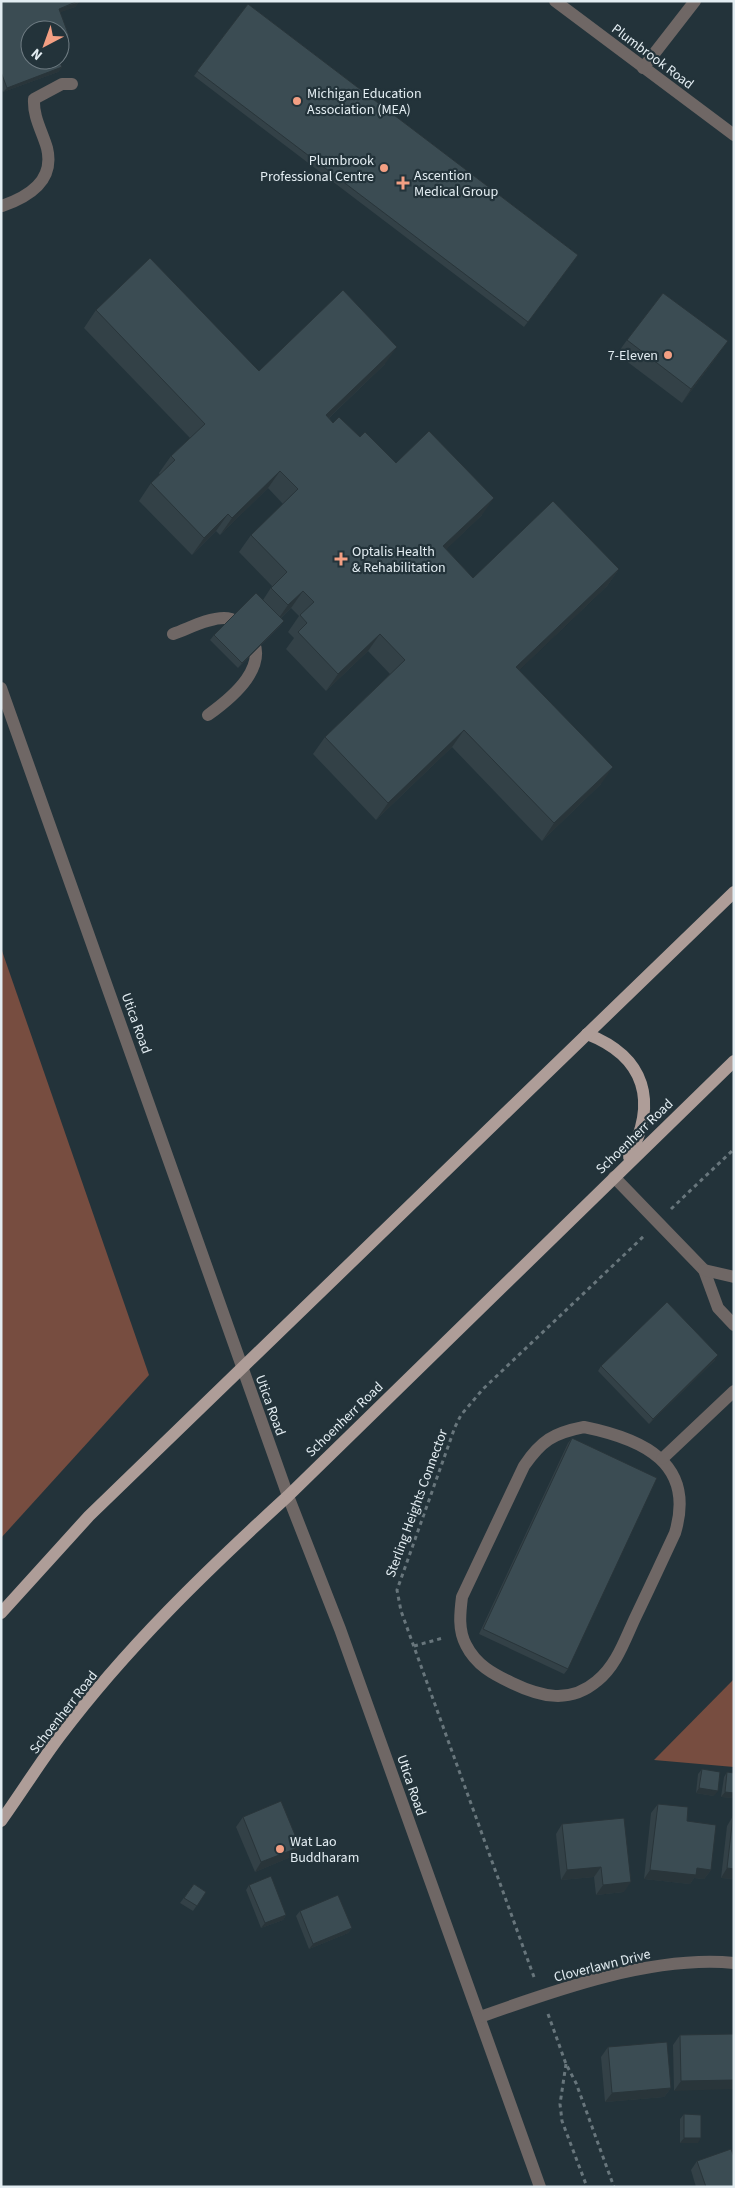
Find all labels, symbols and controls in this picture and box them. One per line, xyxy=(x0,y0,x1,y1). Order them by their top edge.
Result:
street label: Plumbrook Road xyxy=(607,19,698,94)
north arrow xyxy=(20,20,70,70)
text: N xyxy=(27,43,47,65)
place label: Michigan Education Association (MEA) xyxy=(307,84,422,120)
marker: Michigan Education Association (MEA) xyxy=(291,95,303,107)
place label: Plumbrook Professional Centre xyxy=(260,151,374,187)
marker: Plumbrook Professional Centre xyxy=(378,162,390,174)
place label: Ascention Medical Group xyxy=(414,166,499,202)
marker: Ascention Medical Group xyxy=(396,176,410,190)
place label: 7-Eleven xyxy=(608,346,658,366)
marker: 7-Eleven xyxy=(662,349,674,361)
place label: Optalis Health & Rehabilitation xyxy=(352,542,446,578)
marker: Optalis Health & Rehabilitation xyxy=(334,552,348,566)
street label: Utica Road xyxy=(116,990,156,1057)
street label: Schoenherr Road xyxy=(591,1095,678,1179)
street label: Utica Road xyxy=(250,1372,290,1439)
street label: Schoenherr Road xyxy=(301,1378,388,1462)
street label: Sterling Heights Connector xyxy=(381,1426,453,1580)
street label: Schoenherr Road xyxy=(25,1667,103,1758)
street label: Utica Road xyxy=(391,1752,431,1819)
place label: Wat Lao Buddharam xyxy=(290,1832,359,1868)
marker: Wat Lao Buddharam xyxy=(274,1843,286,1855)
street label: Cloverlawn Drive xyxy=(552,1944,653,1988)

